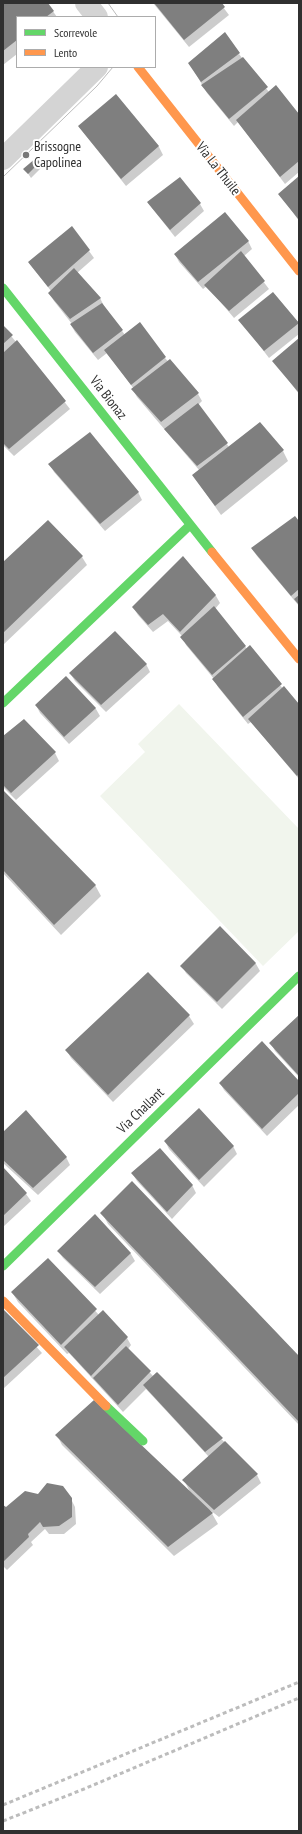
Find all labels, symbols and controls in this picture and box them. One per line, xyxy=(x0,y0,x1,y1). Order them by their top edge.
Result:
legend xyxy=(16,16,156,68)
text: Scorrevole xyxy=(54,25,97,40)
text: Lento xyxy=(54,45,77,60)
place label: Brissogne Capolinea xyxy=(34,139,82,172)
street label: Via La Thuile xyxy=(192,139,244,199)
marker: Brissogne Capolinea xyxy=(21,150,31,160)
street label: Via Bionaz xyxy=(86,373,130,423)
street label: Via Challant xyxy=(114,1085,168,1137)

